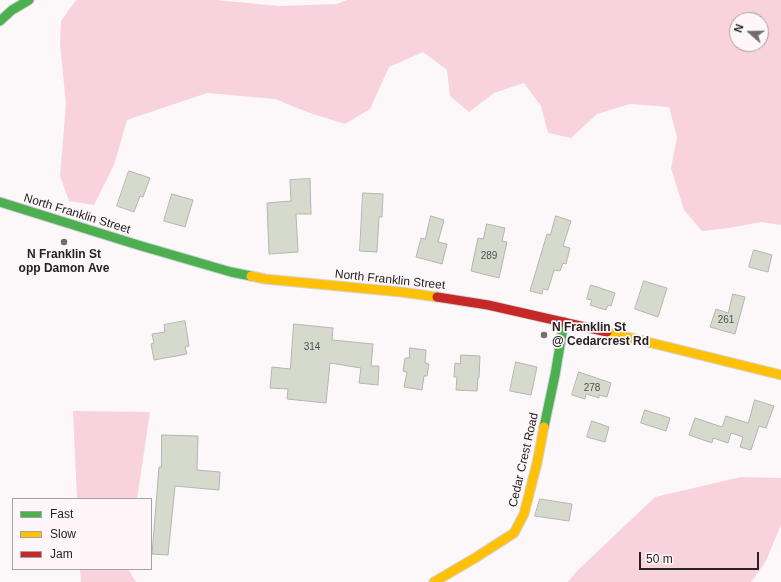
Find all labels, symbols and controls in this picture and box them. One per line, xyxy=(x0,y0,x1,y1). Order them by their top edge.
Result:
north arrow xyxy=(729,12,769,52)
text: N xyxy=(732,22,746,34)
street label: North Franklin Street xyxy=(22,191,132,237)
marker: N Franklin St opp Damon Ave xyxy=(59,237,69,247)
place label: N Franklin St opp Damon Ave xyxy=(19,248,109,276)
house number: 289 xyxy=(481,250,497,262)
street label: North Franklin Street xyxy=(334,267,446,293)
house number: 261 xyxy=(718,314,734,326)
place label: N Franklin St @ Cedarcrest Rd xyxy=(552,321,649,349)
marker: N Franklin St @ Cedarcrest Rd xyxy=(539,330,549,340)
house number: 314 xyxy=(304,341,320,353)
house number: 278 xyxy=(584,382,600,394)
street label: Cedar Crest Road xyxy=(506,411,542,509)
legend xyxy=(12,498,152,570)
text: Fast xyxy=(50,507,73,521)
text: Slow xyxy=(50,527,76,541)
scale bar xyxy=(641,544,761,570)
text: Jam xyxy=(50,547,73,561)
text: 50 m xyxy=(646,552,673,566)

